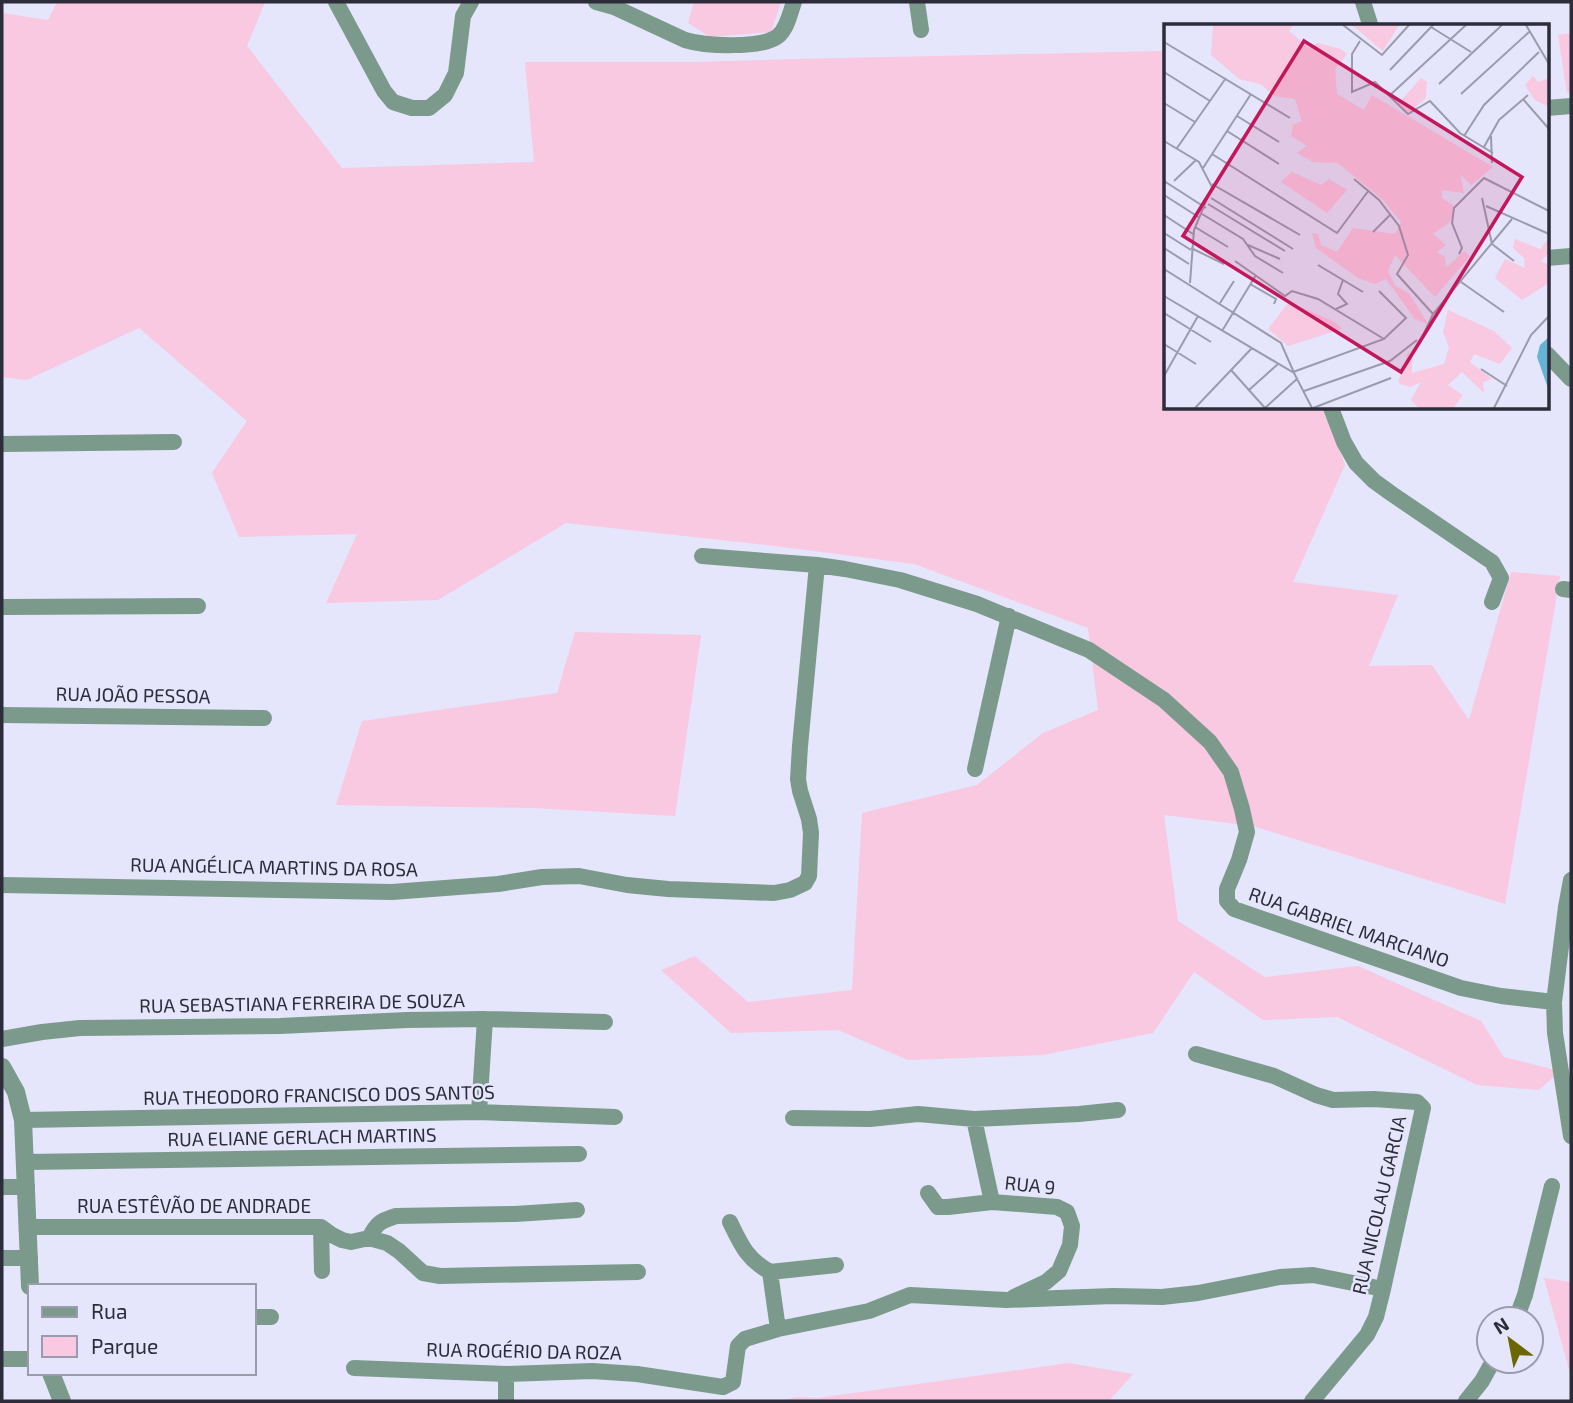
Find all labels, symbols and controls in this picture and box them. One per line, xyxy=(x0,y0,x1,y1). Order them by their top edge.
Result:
inset map xyxy=(1164,24,1548,410)
street label: RUA JOÃO PESSOA xyxy=(55,682,211,707)
street label: RUA ANGÉLICA MARTINS DA ROSA xyxy=(130,852,418,881)
street label: RUA GABRIEL MARCIANO xyxy=(1246,881,1452,972)
street label: RUA SEBASTIANA FERREIRA DE SOUZA xyxy=(139,988,465,1017)
street label: RUA THEODORO FRANCISCO DOS SANTOS xyxy=(143,1080,495,1109)
street label: RUA NICOLAU GARCIA xyxy=(1347,1113,1410,1297)
street label: RUA ELIANE GERLACH MARTINS xyxy=(167,1123,437,1150)
street label: RUA 9 xyxy=(1004,1170,1057,1199)
street label: RUA ESTÊVÃO DE ANDRADE xyxy=(77,1194,311,1217)
legend xyxy=(28,1284,256,1375)
text: Rua xyxy=(91,1298,127,1323)
north arrow xyxy=(1475,1305,1545,1375)
text: N xyxy=(1489,1312,1513,1339)
text: Parque xyxy=(91,1333,158,1358)
street label: RUA ROGÉRIO DA ROZA xyxy=(426,1337,622,1364)

